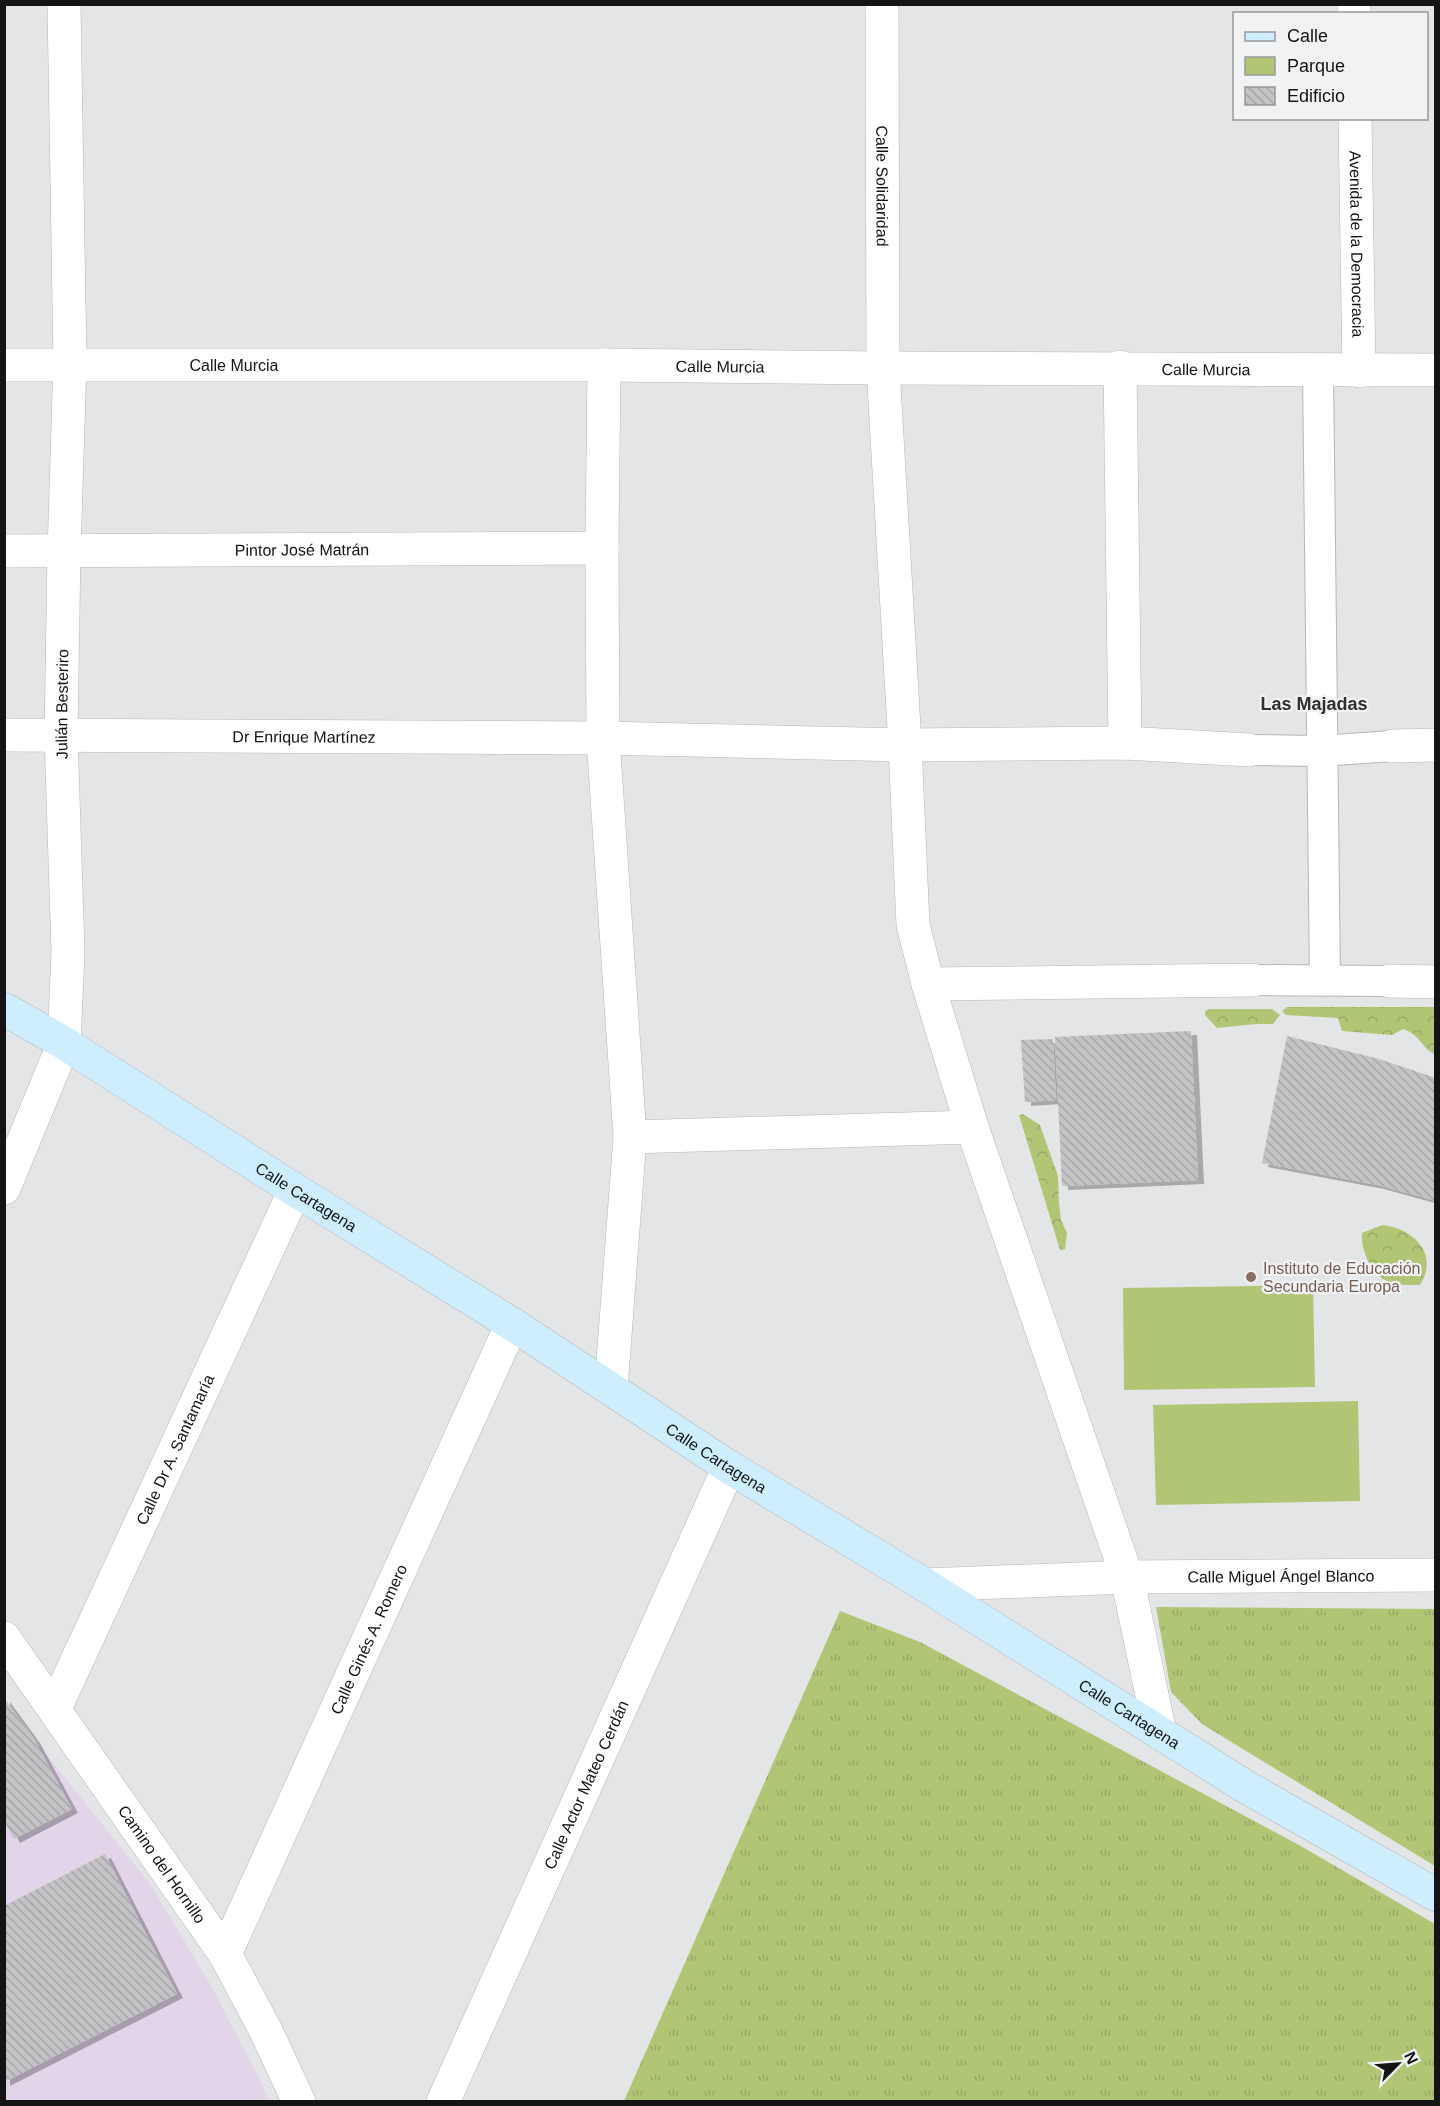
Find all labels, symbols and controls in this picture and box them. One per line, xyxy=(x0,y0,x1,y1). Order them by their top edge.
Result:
legend xyxy=(1233,12,1428,120)
text: Calle xyxy=(1287,26,1328,46)
text: Parque xyxy=(1287,56,1345,76)
text: Edificio xyxy=(1287,86,1345,106)
street label: Calle Solidaridad xyxy=(873,125,891,247)
street label: Avenida de la Democracia xyxy=(1347,151,1366,338)
street label: Calle Murcia xyxy=(190,357,279,374)
street label: Calle Murcia xyxy=(675,358,765,376)
street label: Calle Murcia xyxy=(1161,361,1251,378)
street label: Pintor José Matrán xyxy=(235,541,369,559)
street label: Julián Besteriro xyxy=(53,649,71,760)
district label: Las Majadas xyxy=(1260,694,1368,714)
street label: Dr Enrique Martínez xyxy=(232,728,376,746)
street label: Calle Cartagena xyxy=(253,1159,360,1235)
place label: Instituto de Educación Secundaria Europa xyxy=(1263,1260,1420,1295)
marker: Instituto de Educación Secundaria Europa xyxy=(1244,1270,1258,1284)
street label: Calle Dr A. Santamaría xyxy=(133,1372,217,1527)
street label: Calle Cartagena xyxy=(663,1420,769,1497)
street label: Calle Ginés A. Romero xyxy=(327,1562,410,1717)
street label: Calle Miguel Ángel Blanco xyxy=(1187,1567,1374,1586)
street label: Calle Cartagena xyxy=(1076,1676,1183,1752)
street label: Calle Actor Mateo Cerdán xyxy=(541,1698,632,1872)
street label: Camino del Hornillo xyxy=(115,1802,209,1927)
north arrow xyxy=(1368,2034,1428,2094)
text: N xyxy=(1401,2049,1421,2067)

